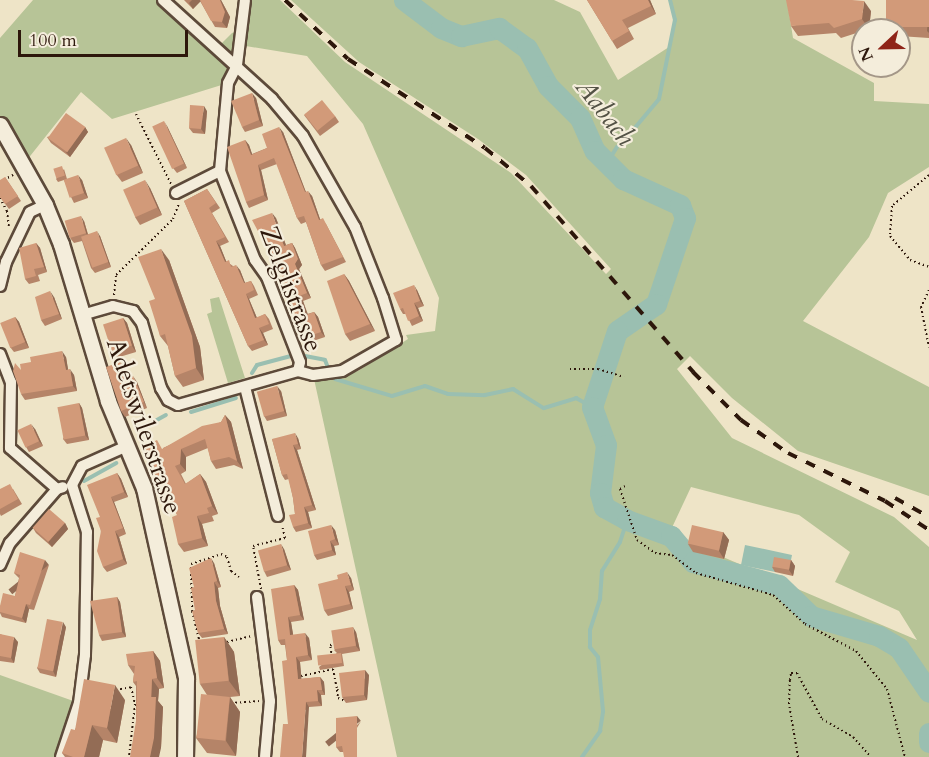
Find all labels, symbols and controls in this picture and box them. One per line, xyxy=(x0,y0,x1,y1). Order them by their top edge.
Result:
scale bar xyxy=(21,18,190,56)
north arrow xyxy=(851,18,911,78)
text: 100 m xyxy=(29,28,77,53)
text: N xyxy=(853,43,879,65)
water label: Aabach xyxy=(568,72,642,152)
street label: Zelglistrasse xyxy=(253,222,329,356)
street label: Adetswilerstrasse xyxy=(99,334,189,518)

